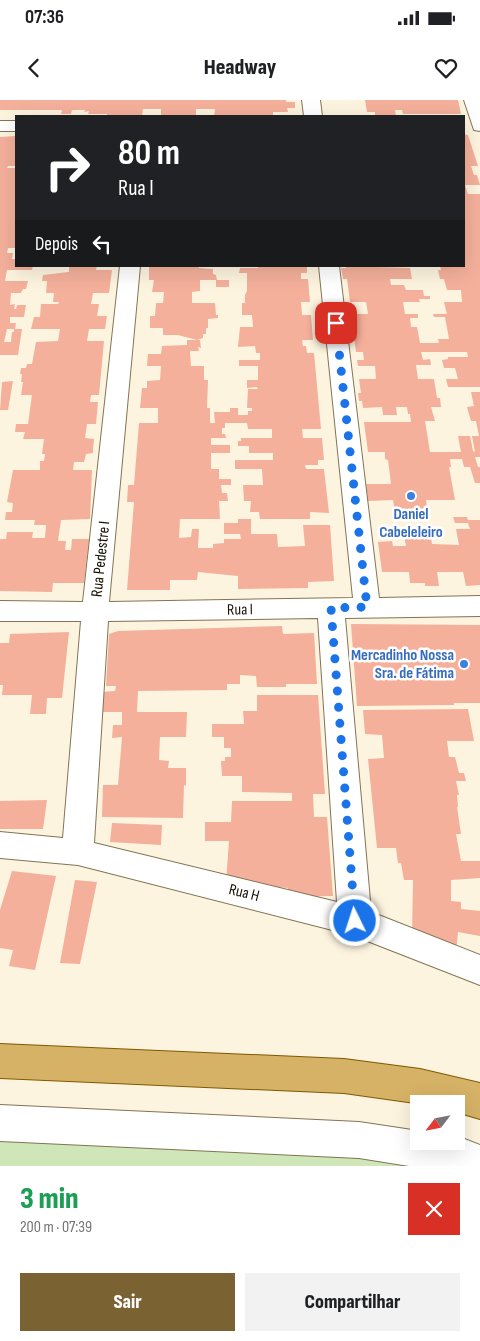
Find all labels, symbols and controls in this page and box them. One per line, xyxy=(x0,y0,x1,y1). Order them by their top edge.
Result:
text: 07:36 xyxy=(25,6,64,29)
icon: back xyxy=(20,54,48,82)
text: Headway xyxy=(204,54,276,81)
icon: heart xyxy=(432,54,460,82)
text: 80 m xyxy=(118,132,180,175)
icon: right xyxy=(35,135,100,200)
text: Rua I xyxy=(118,175,154,202)
icon: left xyxy=(88,230,116,258)
text: Depois xyxy=(35,233,78,256)
pin xyxy=(315,302,357,344)
icon: arrive xyxy=(322,309,350,337)
marker: Daniel Cabeleleiro xyxy=(405,490,417,502)
place label: Daniel Cabeleleiro xyxy=(379,505,443,542)
street label: Rua Pedestre I xyxy=(88,520,114,598)
street label: Rua I xyxy=(227,600,253,620)
place label: Mercadinho Nossa Sra. de Fátima xyxy=(351,646,454,683)
marker: Mercadinho Nossa Sra. de Fátima xyxy=(458,658,470,670)
street label: Rua H xyxy=(227,880,261,906)
position arrow xyxy=(328,894,380,946)
north arrow xyxy=(410,1095,465,1150)
map controls xyxy=(410,1095,465,1150)
text: 3 min xyxy=(20,1181,79,1217)
button: close xyxy=(408,1183,460,1235)
text: 200 m · 07:39 xyxy=(20,1218,92,1237)
button: Sair xyxy=(20,1273,235,1331)
button: Compartilhar xyxy=(245,1273,460,1331)

